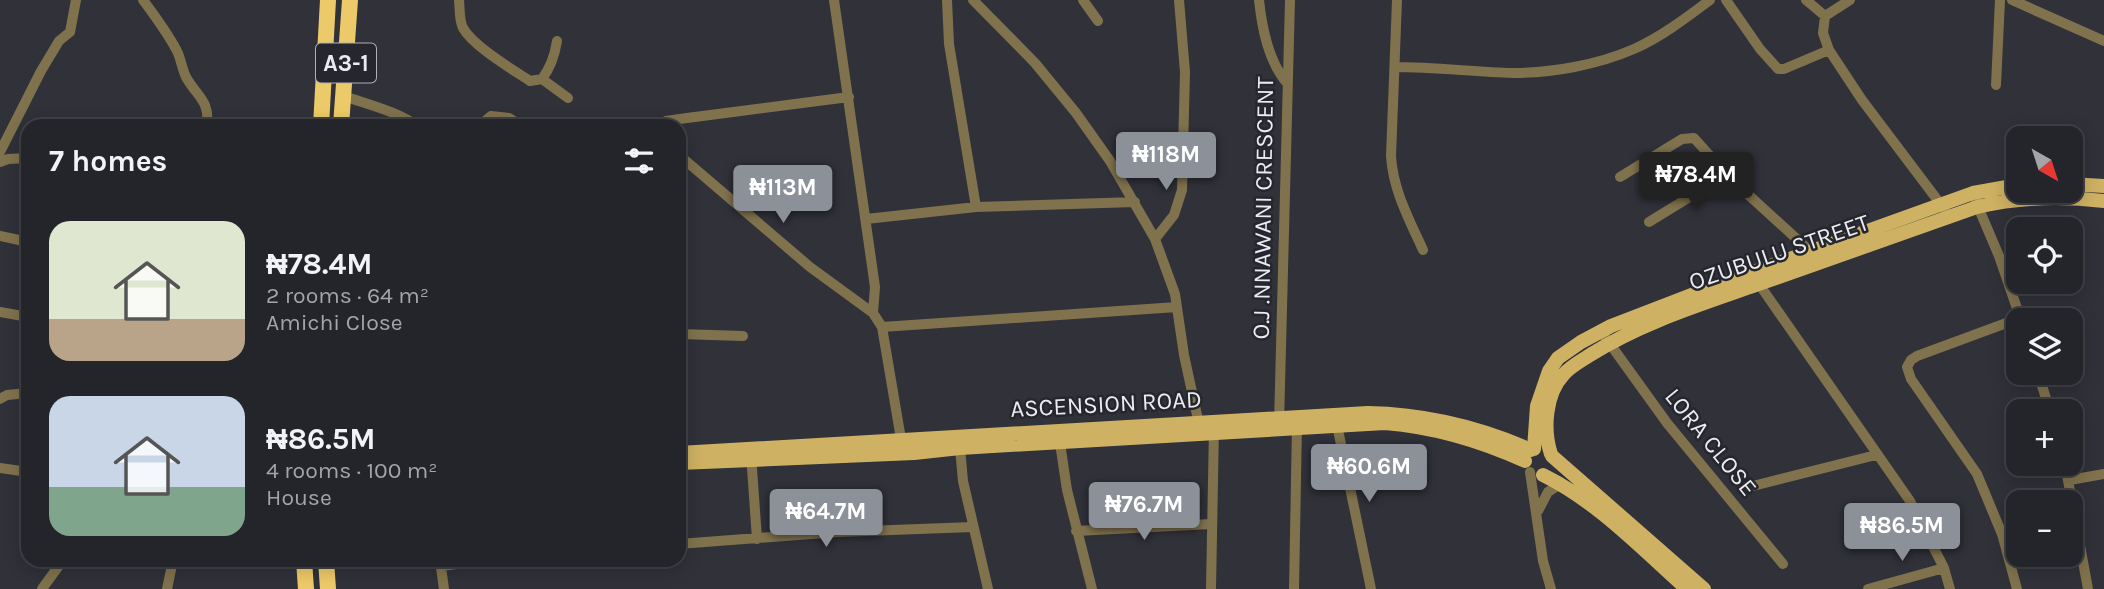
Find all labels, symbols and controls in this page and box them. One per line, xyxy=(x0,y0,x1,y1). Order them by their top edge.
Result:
road number: A3-1 xyxy=(316,44,376,82)
street label: O.J .NNAWANI CRESCENT xyxy=(1247,76,1279,340)
north arrow xyxy=(2006,126,2082,203)
map controls xyxy=(2006,126,2083,567)
pin: ₦118M xyxy=(1117,132,1215,192)
text: ₦118M xyxy=(1132,141,1200,168)
icon: filters xyxy=(620,142,658,180)
text: 7 homes xyxy=(49,143,167,179)
pin: ₦78.4M xyxy=(1639,152,1753,212)
text: ₦78.4M xyxy=(1655,161,1737,188)
pin: ₦113M xyxy=(734,166,832,225)
text: ₦113M xyxy=(749,174,817,201)
street label: OZUBULU STREET xyxy=(1685,208,1873,296)
button: locate xyxy=(2006,217,2083,294)
text: ₦78.4M xyxy=(266,246,373,282)
icon: home xyxy=(105,249,189,333)
text: 2 rooms · 64 m² xyxy=(266,282,429,309)
button: layers xyxy=(2006,308,2083,385)
text: Amichi Close xyxy=(266,309,403,336)
street label: LORA CLOSE xyxy=(1659,383,1763,501)
street label: ASCENSION ROAD xyxy=(1010,385,1202,423)
button: + xyxy=(2006,399,2083,476)
text: ₦86.5M xyxy=(266,421,375,457)
icon: home xyxy=(105,424,189,508)
pin: ₦60.6M xyxy=(1312,444,1426,504)
text: ₦60.6M xyxy=(1327,453,1411,480)
text: 4 rooms · 100 m² xyxy=(266,457,438,484)
pin: ₦76.7M xyxy=(1087,482,1201,542)
text: House xyxy=(266,484,332,511)
pin: ₦64.7M xyxy=(769,490,883,549)
button: − xyxy=(2006,490,2083,567)
text: ₦76.7M xyxy=(1105,491,1183,518)
text: ₦64.7M xyxy=(786,498,866,525)
pin: ₦86.5M xyxy=(1845,504,1959,563)
text: ₦86.5M xyxy=(1860,512,1944,539)

